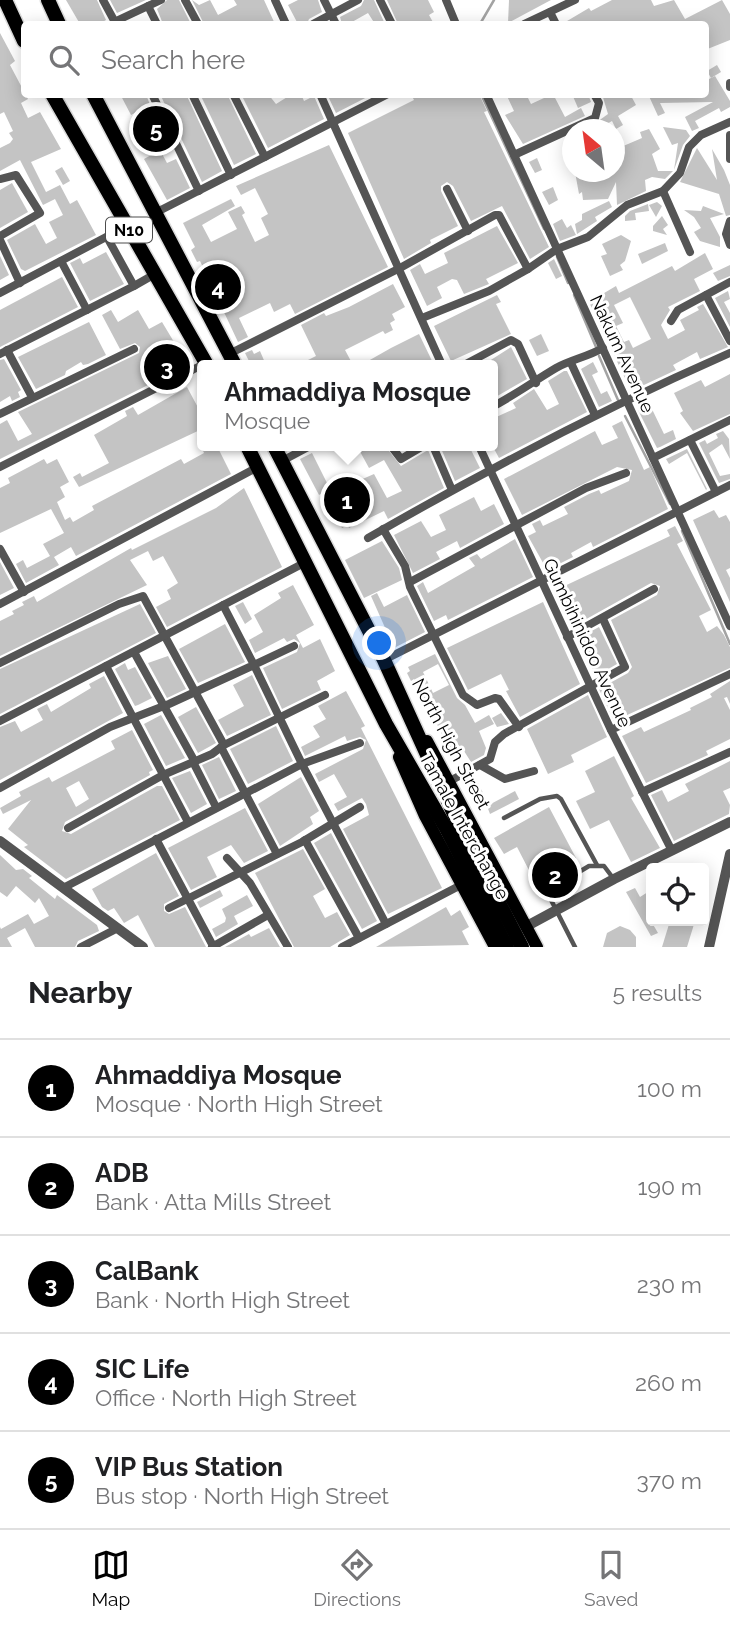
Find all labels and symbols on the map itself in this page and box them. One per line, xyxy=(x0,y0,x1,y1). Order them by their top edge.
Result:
pin: 5 xyxy=(133,103,179,155)
north arrow xyxy=(562,119,625,182)
road number: N10 xyxy=(106,218,152,242)
pin: 4 xyxy=(195,261,241,313)
street label: Nakum Avenue xyxy=(586,292,659,416)
pin: 3 xyxy=(144,341,190,393)
pin: 1 xyxy=(324,474,370,526)
street label: Gumbihinidoo Avenue xyxy=(539,555,636,731)
your location xyxy=(362,626,396,660)
street label: North High Street xyxy=(408,675,495,813)
street label: Tamale Interchange xyxy=(415,748,514,903)
pin: 2 xyxy=(532,849,578,901)

